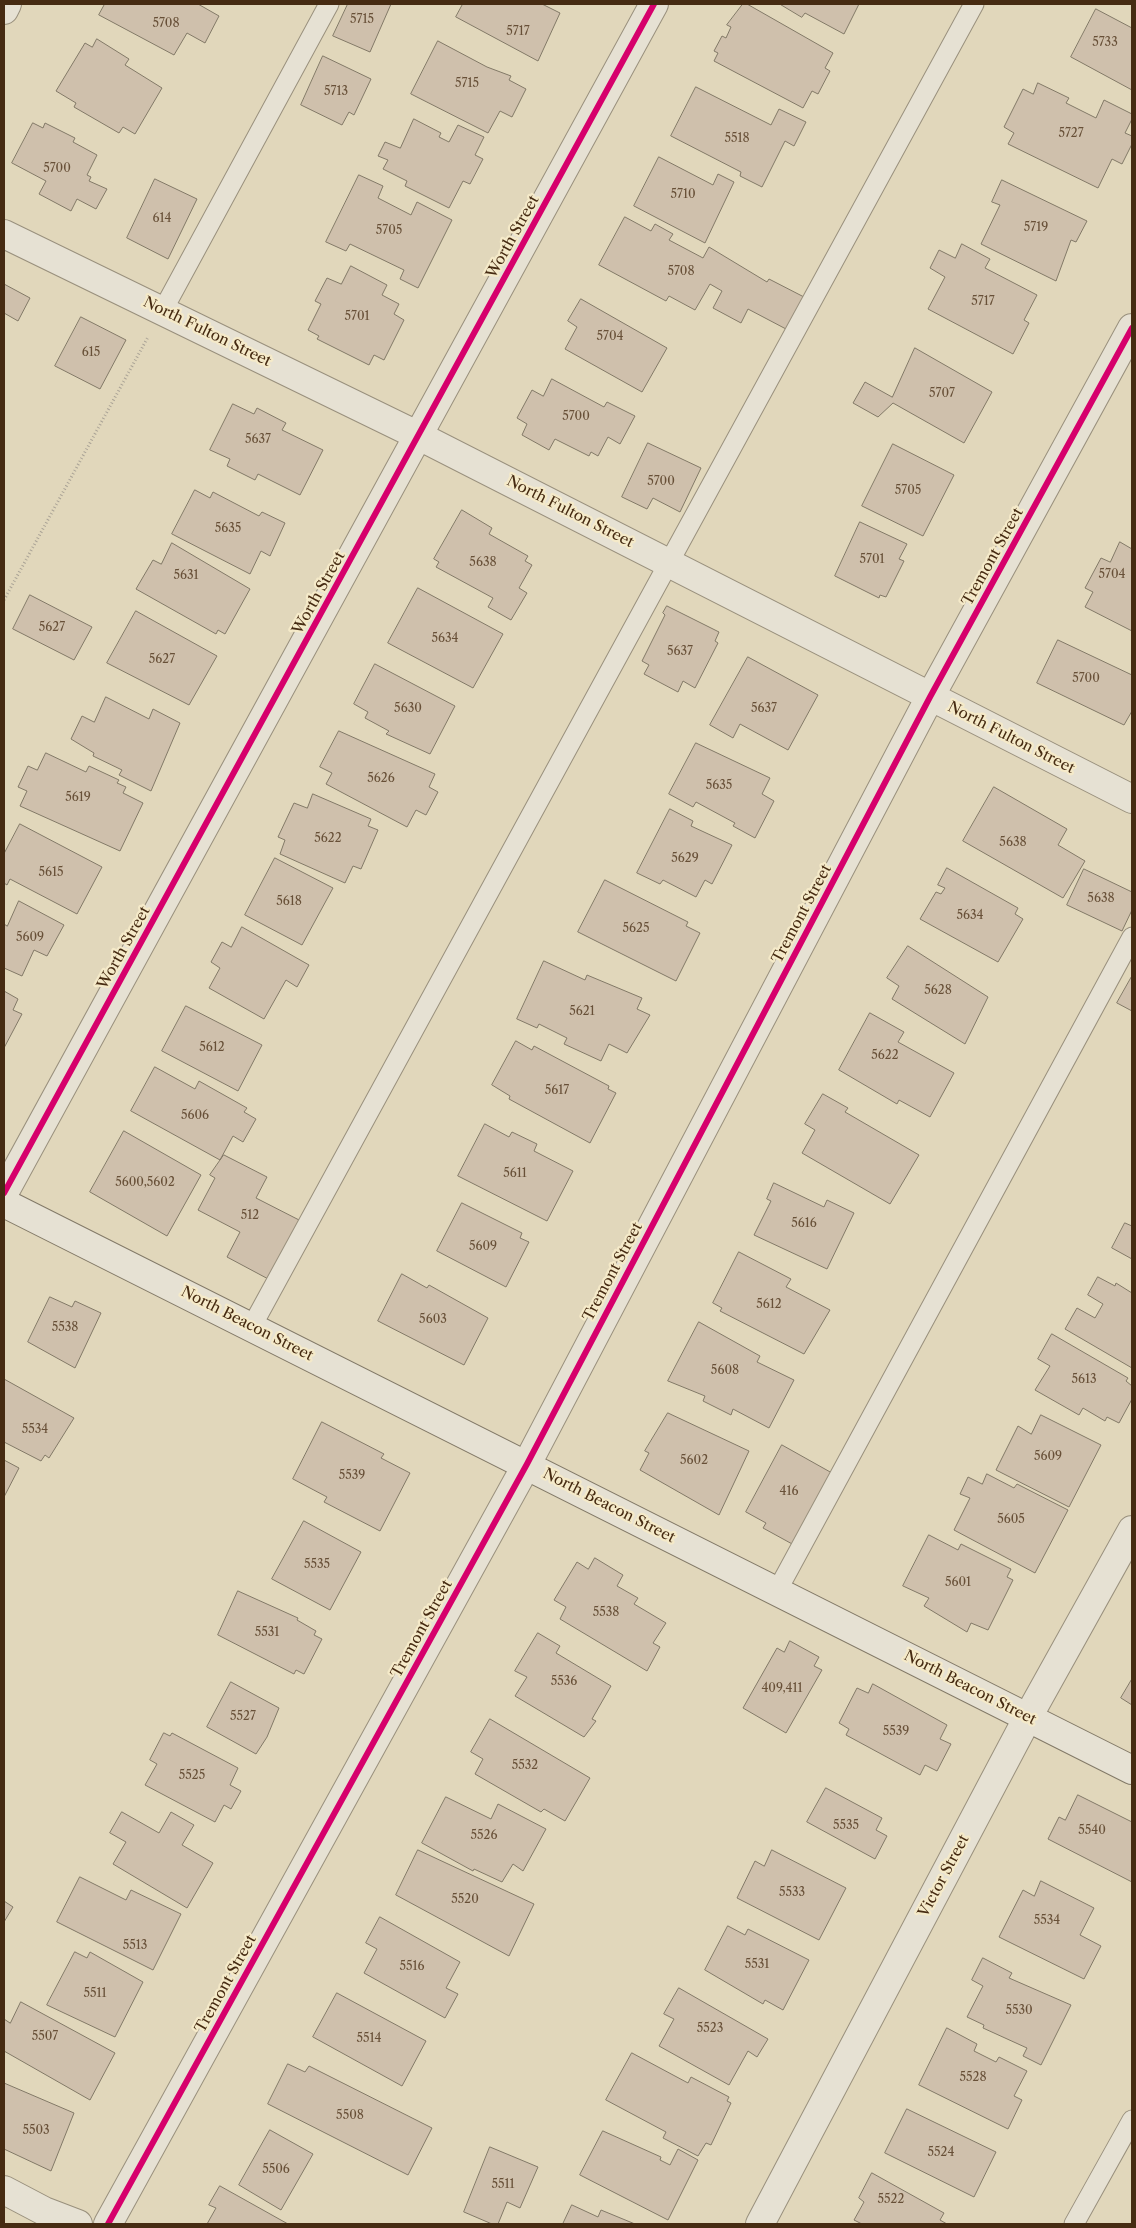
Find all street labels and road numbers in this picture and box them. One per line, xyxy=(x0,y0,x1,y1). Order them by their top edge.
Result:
street label: Worth Street xyxy=(483,192,543,282)
street label: North Fulton Street xyxy=(140,293,274,371)
street label: North Fulton Street xyxy=(504,472,636,552)
street label: Tremont Street xyxy=(959,505,1027,609)
street label: Worth Street xyxy=(289,548,349,638)
street label: North Fulton Street xyxy=(945,698,1077,778)
street label: Tremont Street xyxy=(768,862,836,966)
street label: Worth Street xyxy=(94,903,154,993)
street label: Tremont Street xyxy=(579,1220,647,1324)
street label: North Beacon Street xyxy=(178,1283,316,1365)
street label: North Beacon Street xyxy=(540,1465,678,1547)
street label: Tremont Street xyxy=(388,1577,456,1681)
street label: North Beacon Street xyxy=(901,1647,1039,1729)
street label: Victor Street xyxy=(915,1832,973,1920)
street label: Tremont Street xyxy=(192,1932,260,2036)

